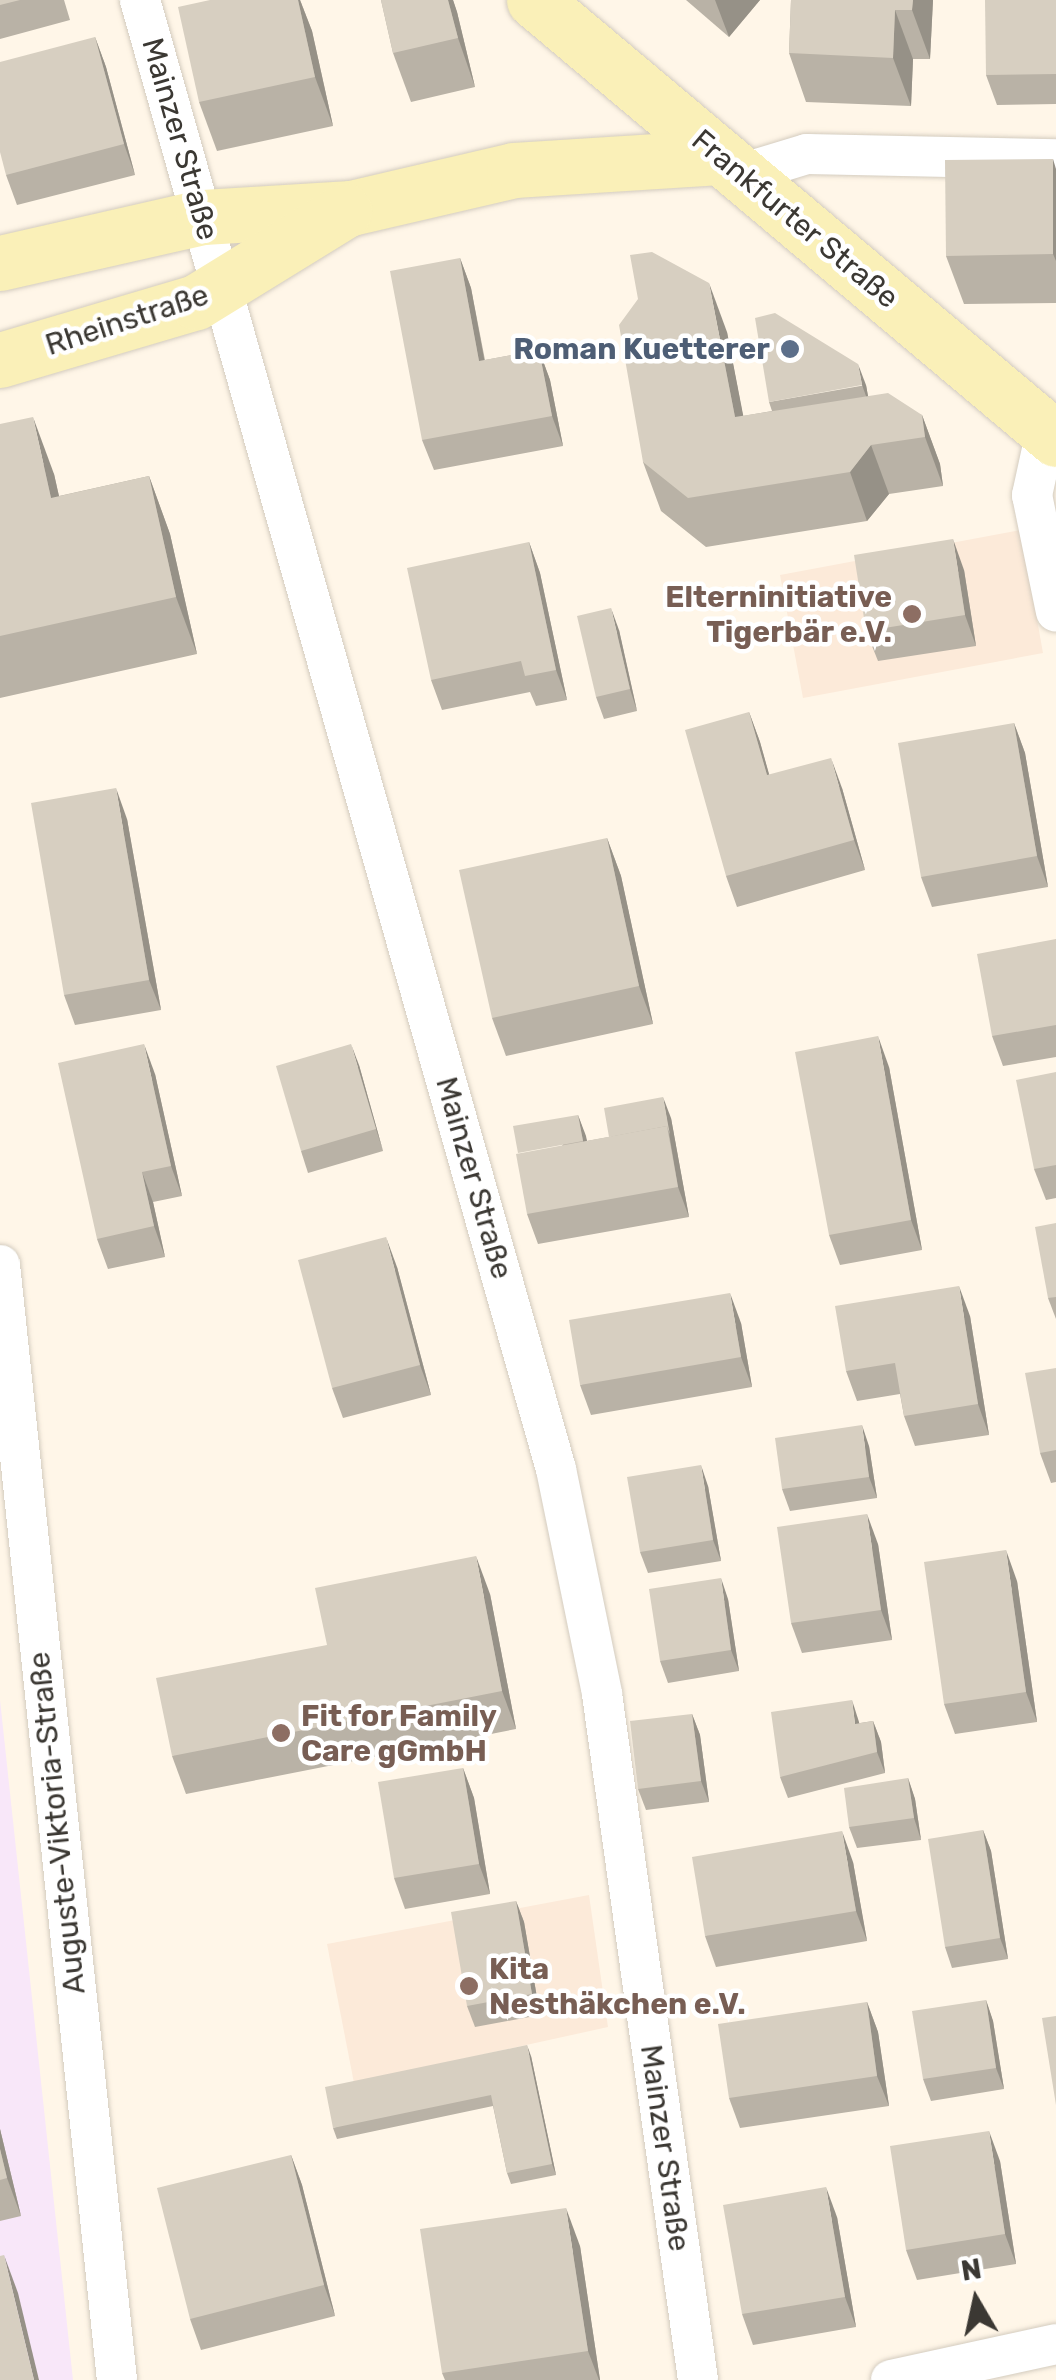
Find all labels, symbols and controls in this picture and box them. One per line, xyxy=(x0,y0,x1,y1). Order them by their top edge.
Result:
street label: Mainzer Straße xyxy=(134,34,226,244)
street label: Frankfurter Straße xyxy=(684,122,906,316)
street label: Rheinstraße xyxy=(41,277,213,363)
place label: Roman Kuetterer xyxy=(513,331,770,367)
marker: Roman Kuetterer xyxy=(779,338,801,360)
place label: Elterninitiative Tigerbär e.V. xyxy=(665,579,892,650)
marker: Elterninitiative Tigerbär e.V. xyxy=(901,603,923,625)
street label: Mainzer Straße xyxy=(428,1073,520,1283)
street label: Auguste-Viktoria-Straße xyxy=(21,1650,93,1996)
place label: Fit for Family Care gGmbH xyxy=(301,1698,498,1768)
marker: Fit for Family Care gGmbH xyxy=(270,1722,292,1744)
place label: Kita Nesthäkchen e.V. xyxy=(489,1951,746,2022)
marker: Kita Nesthäkchen e.V. xyxy=(458,1975,480,1997)
street label: Mainzer Straße xyxy=(633,2042,697,2254)
north arrow xyxy=(926,2250,1026,2350)
text: N xyxy=(959,2252,984,2288)

